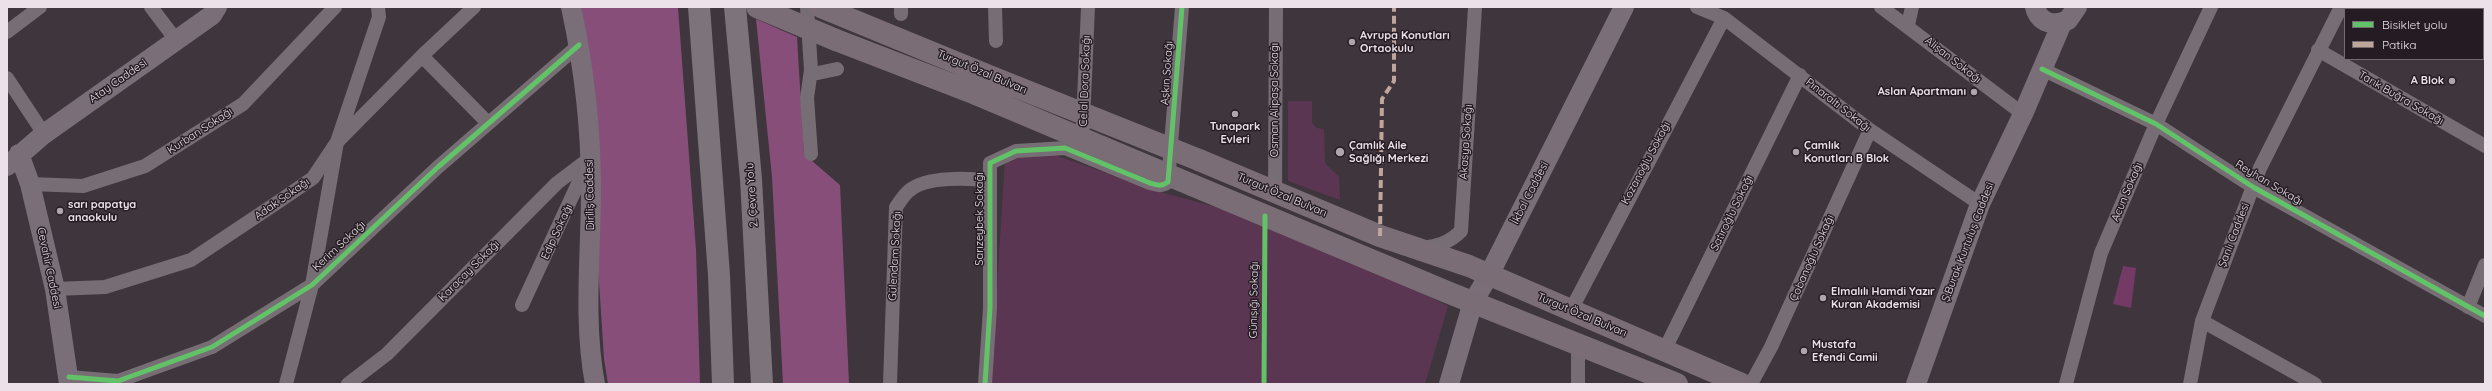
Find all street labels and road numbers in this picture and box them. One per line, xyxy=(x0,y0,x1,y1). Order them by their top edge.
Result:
street label: Alişan Sokağı xyxy=(1922,34,1984,86)
street label: Celal Dora Sokağı xyxy=(1077,35,1093,127)
street label: Aşkın Sokağı xyxy=(1158,40,1176,106)
street label: Osman Alipaşa Sokağı xyxy=(1268,43,1282,157)
street label: Turgut Özal Bulvarı xyxy=(935,47,1029,97)
street label: Atay Caddesi xyxy=(87,56,149,106)
street label: Tarık Buğra Sokağı xyxy=(2356,68,2446,128)
street label: Pınaraltı Sokağı xyxy=(1803,76,1873,134)
street label: Akasya Sokağı xyxy=(1457,104,1475,180)
street label: Kurban Sokağı xyxy=(165,105,235,157)
street label: Kozanoğlu Sokağı xyxy=(1619,119,1673,207)
street label: Reyhan Sokağı xyxy=(2233,158,2305,208)
street label: Diriliş Caddesi xyxy=(583,159,597,231)
street label: İkbal Caddesi xyxy=(1509,160,1551,226)
street label: Acun Sokağı xyxy=(2109,160,2145,224)
street label: 2. Çevre Yolu xyxy=(743,162,761,228)
street label: Turgut Özal Bulvarı xyxy=(1235,170,1329,220)
street label: Sarızeybek Sokağı xyxy=(973,172,987,266)
street label: Satıroğlu Sokağı xyxy=(1708,173,1756,253)
street label: Adak Sokağı xyxy=(252,175,312,223)
street label: Ş.Burak Kurtuluş Caddesi xyxy=(1939,180,1997,304)
street label: Şanlı Caddesi xyxy=(2216,201,2252,269)
street label: Edip Sokağı xyxy=(538,202,576,262)
street label: Gülendam Sokağı xyxy=(886,211,904,301)
street label: Çobanoğlu Sokağı xyxy=(1787,213,1837,303)
street label: Kerim Sokağı xyxy=(310,218,368,274)
street label: Cevahir Caddesi xyxy=(34,226,64,310)
street label: Karaçay Sokağı xyxy=(436,238,502,304)
street label: Günışığı Sokağı xyxy=(1247,261,1261,339)
street label: Turgut Özal Bulvarı xyxy=(1535,290,1629,340)

